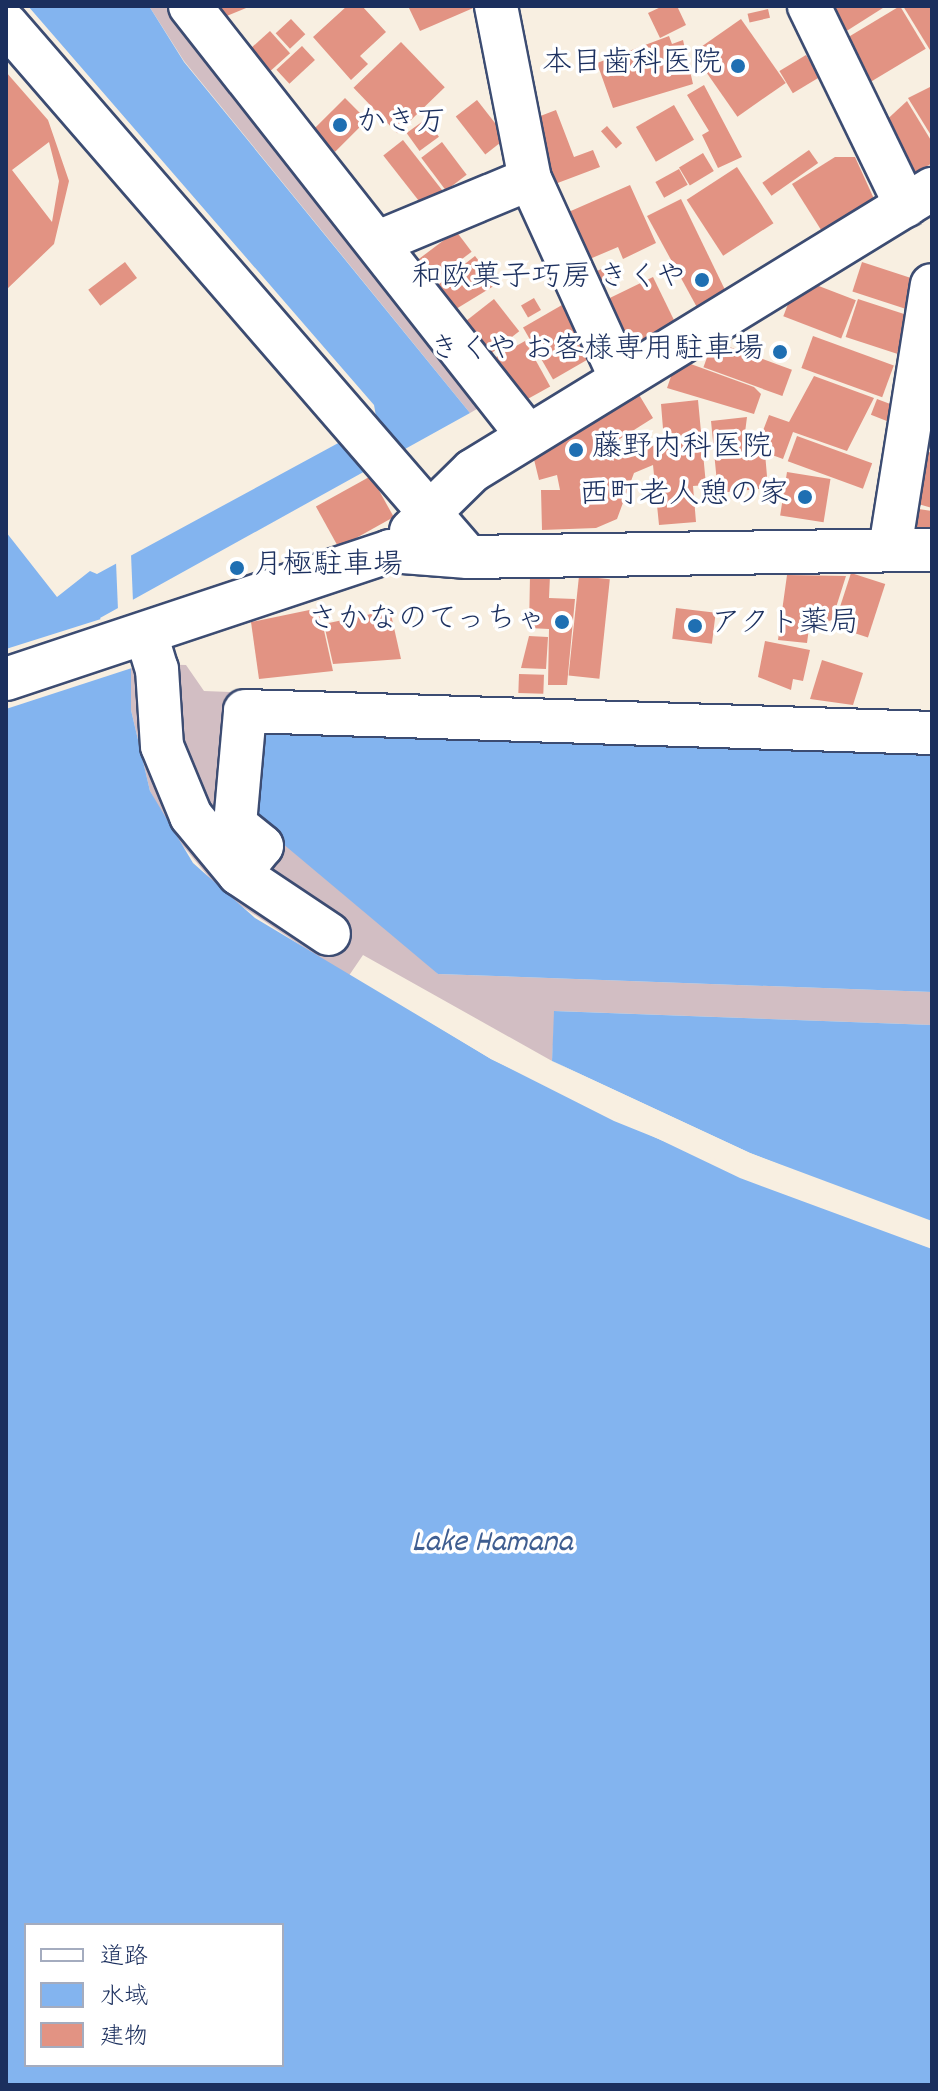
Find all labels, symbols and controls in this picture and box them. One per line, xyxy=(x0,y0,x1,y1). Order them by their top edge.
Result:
place label: 本目歯科医院 xyxy=(542,48,722,84)
marker: 本目歯科医院 xyxy=(729,57,747,75)
place label: かき万 xyxy=(356,107,446,143)
marker: かき万 xyxy=(331,116,349,134)
place label: 和欧菓子巧房 きくや xyxy=(409,262,686,298)
marker: 和欧菓子巧房 きくや xyxy=(693,271,711,289)
place label: きくや お客様専用駐車場 xyxy=(427,334,764,370)
marker: きくや お客様専用駐車場 xyxy=(771,343,789,361)
place label: 藤野内科医院 xyxy=(592,432,772,468)
marker: 藤野内科医院 xyxy=(567,441,585,459)
place label: 西町老人憩の家 xyxy=(579,479,789,515)
marker: 西町老人憩の家 xyxy=(796,488,814,506)
place label: 月極駐車場 xyxy=(253,550,403,586)
marker: 月極駐車場 xyxy=(228,559,246,577)
place label: さかなのてっちゃ xyxy=(306,604,546,640)
place label: アクト薬局 xyxy=(711,608,861,644)
marker: さかなのてっちゃ xyxy=(553,613,571,631)
marker: アクト薬局 xyxy=(686,617,704,635)
water label: Lake Hamana xyxy=(412,1525,572,1563)
legend xyxy=(24,1923,284,2067)
text: 道路 xyxy=(100,1941,148,1975)
text: 水域 xyxy=(100,1981,148,2015)
text: 建物 xyxy=(100,2021,148,2055)

